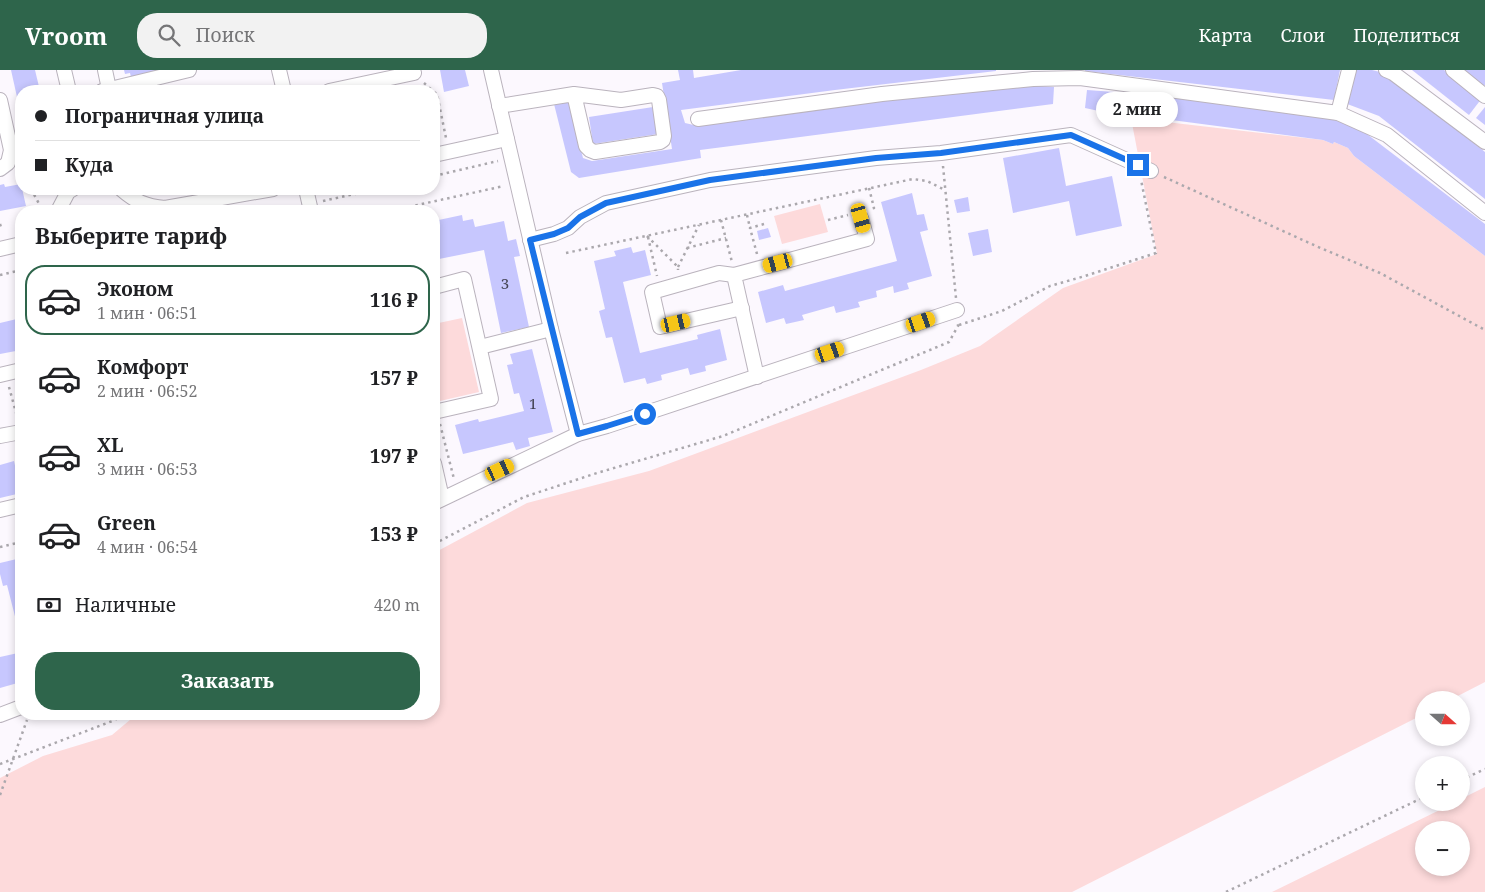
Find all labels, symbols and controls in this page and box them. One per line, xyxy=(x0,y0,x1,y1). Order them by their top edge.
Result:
search box xyxy=(137,13,487,58)
text: Vroom xyxy=(25,19,107,52)
icon: search xyxy=(155,21,183,49)
text: Поиск xyxy=(195,22,255,48)
text: Карта xyxy=(1198,23,1253,47)
text: Слои xyxy=(1281,23,1325,47)
text: Поделиться xyxy=(1353,23,1460,47)
callout: 2 мин xyxy=(1097,92,1179,128)
text: 2 мин xyxy=(1113,98,1161,120)
text: Пограничная улица xyxy=(65,103,264,129)
text: Куда xyxy=(65,152,114,178)
route end xyxy=(1127,154,1149,176)
car xyxy=(849,202,872,234)
text: Выберите тариф xyxy=(35,220,227,250)
car xyxy=(761,252,794,274)
house number: 3 xyxy=(501,273,509,293)
text: Эконом xyxy=(97,276,173,302)
icon: car xyxy=(37,278,82,323)
text: 116 ₽ xyxy=(370,287,418,313)
text: 1 мин · 06:51 xyxy=(97,302,198,324)
car xyxy=(904,310,937,334)
car xyxy=(659,312,692,334)
car xyxy=(813,340,846,364)
text: Комфорт xyxy=(97,354,188,380)
icon: car xyxy=(37,356,82,401)
text: 157 ₽ xyxy=(370,365,418,391)
text: 2 мин · 06:52 xyxy=(97,380,198,402)
house number: 1 xyxy=(529,393,537,413)
route start xyxy=(634,403,656,425)
text: XL xyxy=(97,432,123,458)
icon: car xyxy=(37,434,82,479)
text: 197 ₽ xyxy=(370,443,418,469)
car xyxy=(483,457,516,483)
text: 3 мин · 06:53 xyxy=(97,458,198,480)
text: Green xyxy=(97,510,156,536)
icon: car xyxy=(37,512,82,557)
text: 153 ₽ xyxy=(370,521,418,547)
text: 4 мин · 06:54 xyxy=(97,536,198,558)
icon: cash xyxy=(35,591,63,619)
text: Наличные xyxy=(75,592,176,618)
text: 420 m xyxy=(374,594,420,616)
button: Заказать xyxy=(35,652,420,710)
north arrow xyxy=(1415,691,1470,746)
map controls xyxy=(1415,691,1470,876)
button: + xyxy=(1415,756,1470,811)
button: − xyxy=(1415,821,1470,876)

